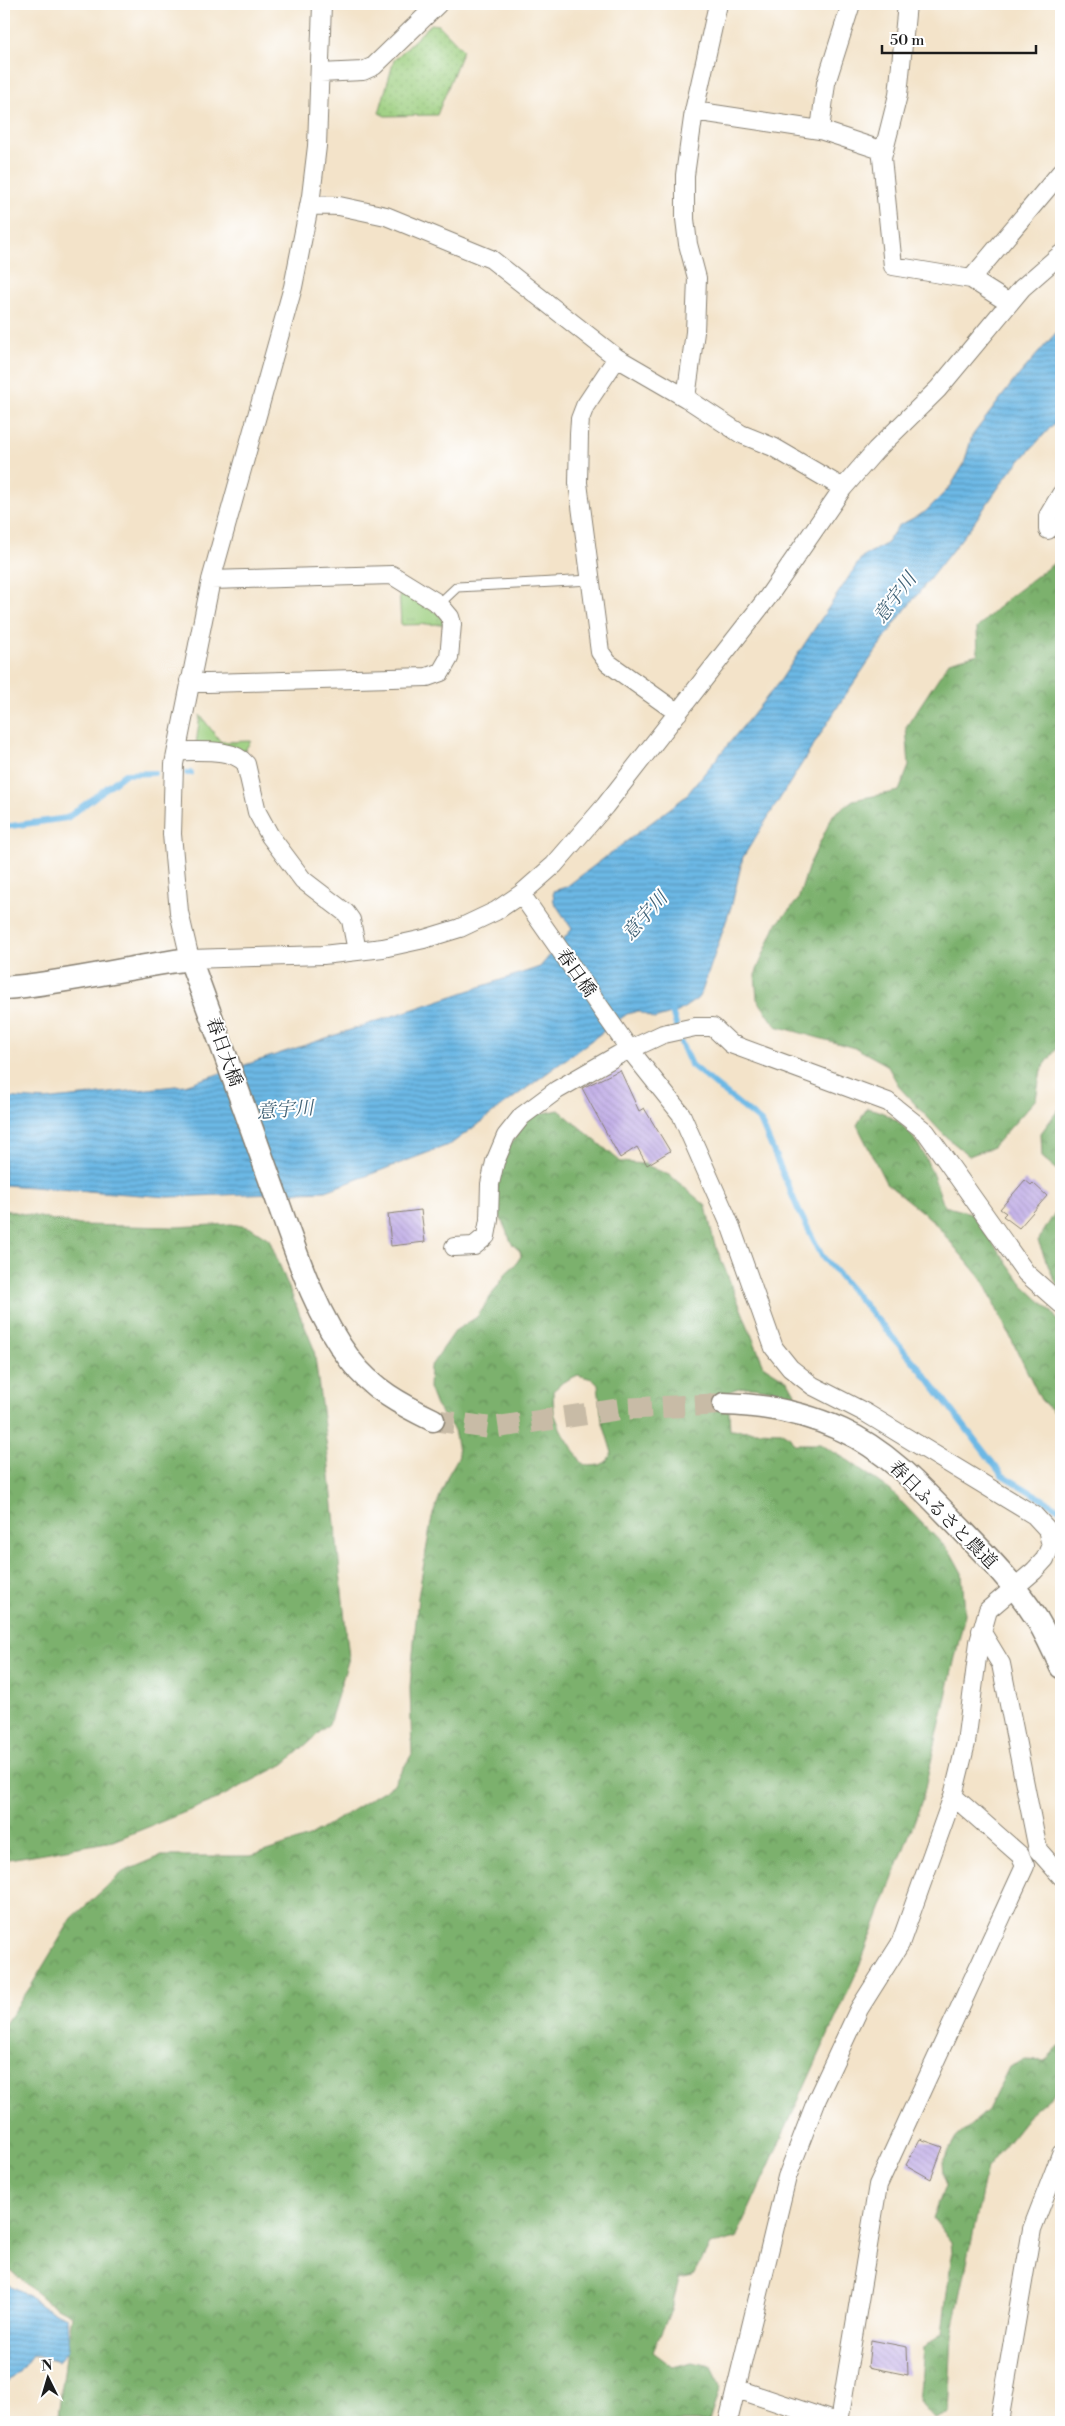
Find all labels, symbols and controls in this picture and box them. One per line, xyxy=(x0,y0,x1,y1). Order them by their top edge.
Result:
scale bar xyxy=(882,22,1036,54)
text: 50 m xyxy=(890,31,924,50)
water label: 意宇川 xyxy=(868,566,923,628)
water label: 意宇川 xyxy=(617,885,674,945)
street label: 春日橋 xyxy=(551,944,601,1002)
street label: 春日大橋 xyxy=(201,1014,247,1090)
water label: 意宇川 xyxy=(256,1096,316,1124)
street label: 春日ふるさと農道 xyxy=(884,1456,1002,1574)
north arrow xyxy=(22,2354,72,2404)
text: N xyxy=(41,2357,53,2375)

